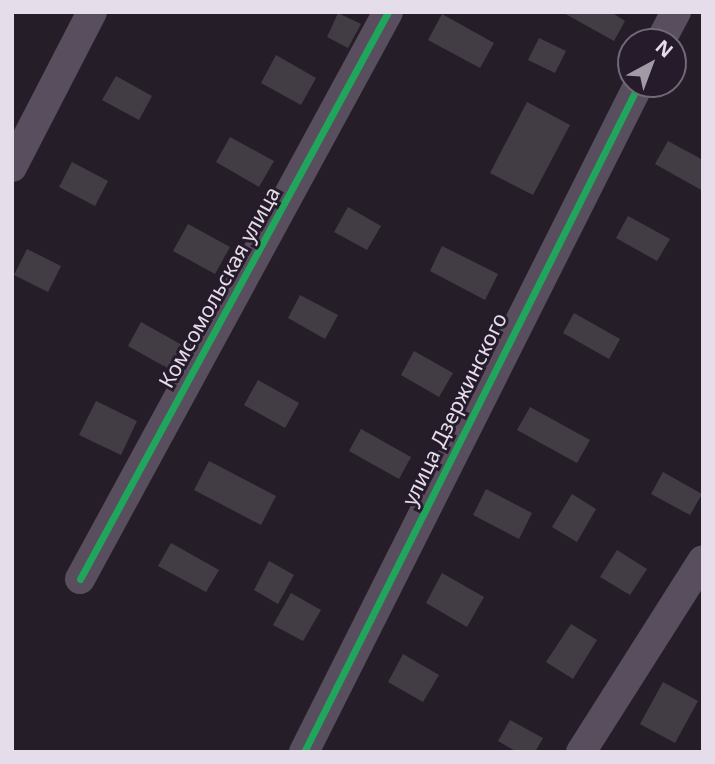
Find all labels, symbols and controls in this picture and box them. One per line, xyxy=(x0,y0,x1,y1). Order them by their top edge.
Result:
north arrow xyxy=(617,28,687,98)
text: N xyxy=(650,34,679,64)
street label: Комсомольская улица xyxy=(153,182,285,392)
street label: улица Дзержинского xyxy=(396,308,512,510)

